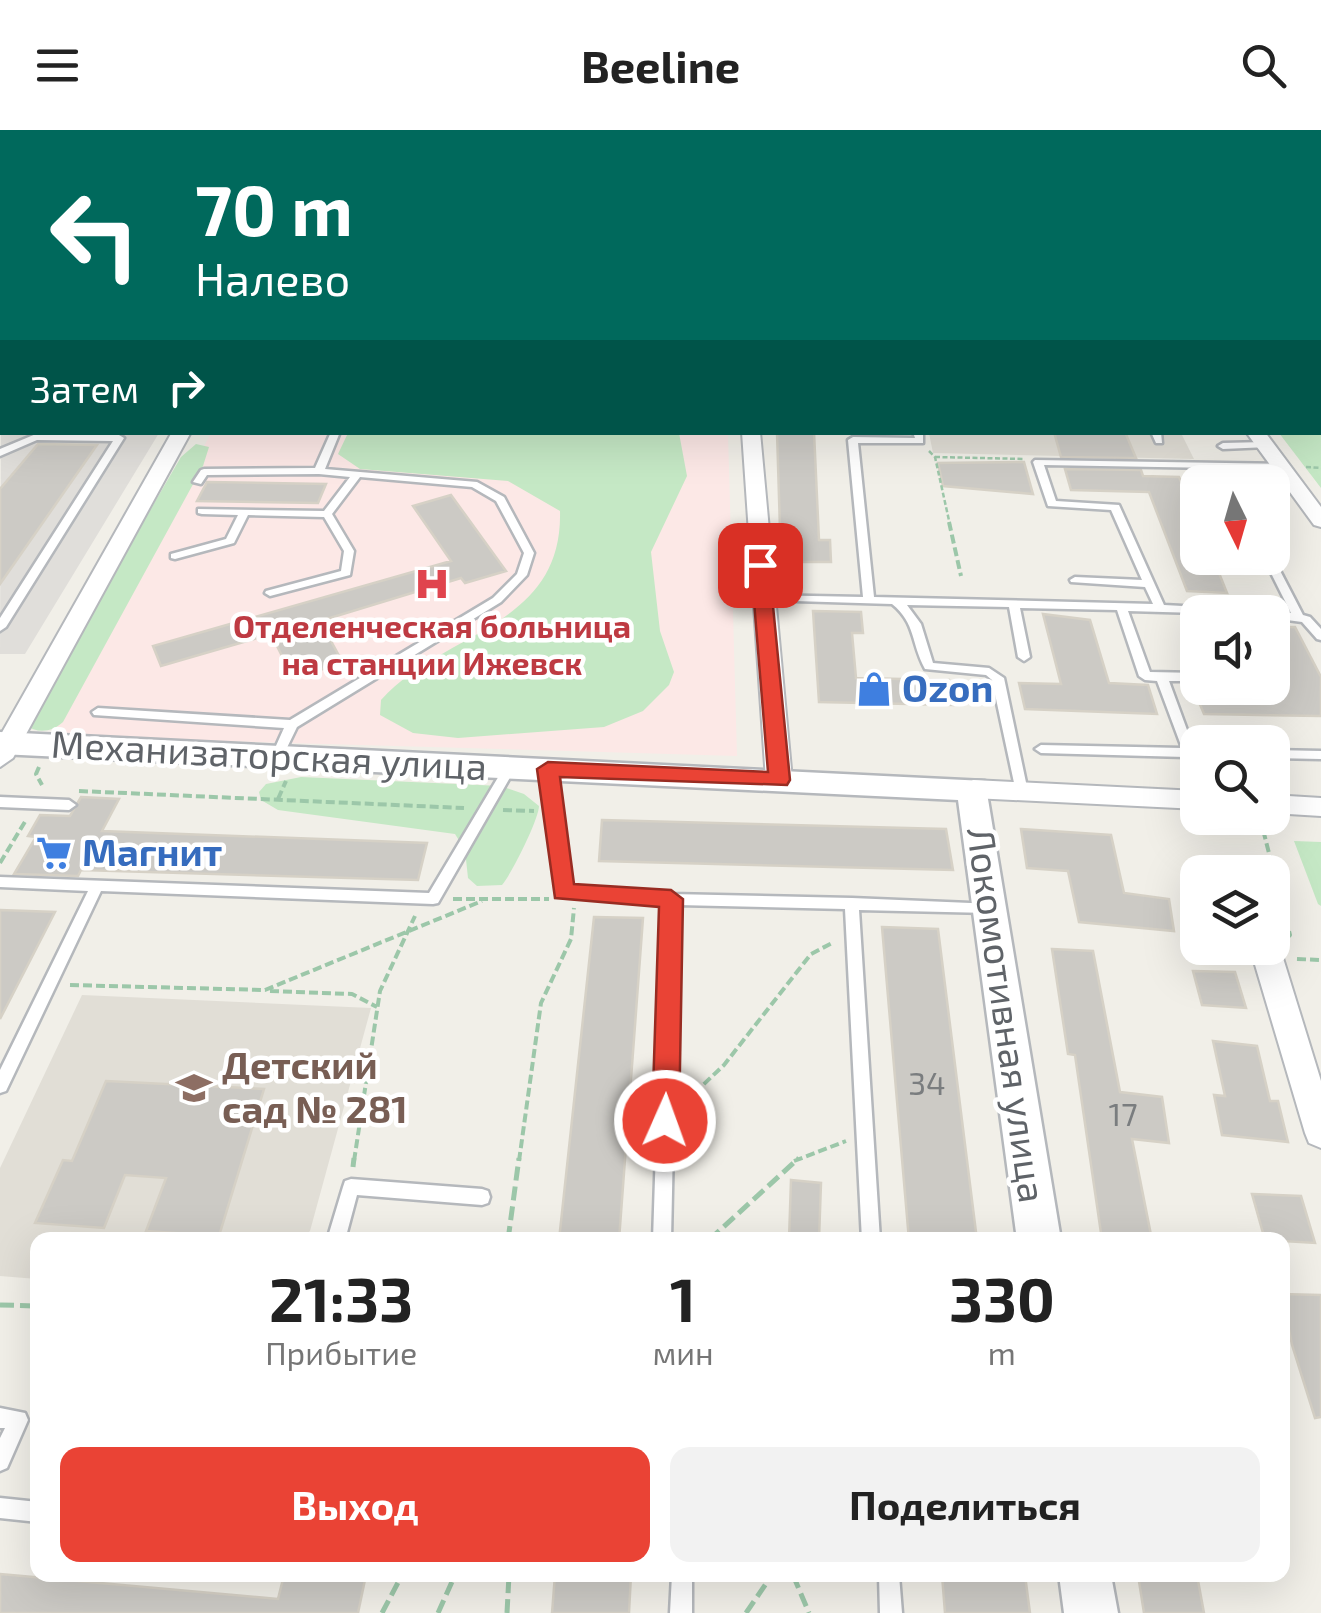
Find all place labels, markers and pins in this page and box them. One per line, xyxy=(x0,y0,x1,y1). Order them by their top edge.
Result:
pin xyxy=(718,523,803,608)
hospital icon: Отделенческая больница на станции Ижевск xyxy=(413,565,451,603)
place label: Отделенческая больница на станции Ижевск xyxy=(233,606,631,681)
place label: Ozon xyxy=(902,664,993,710)
shop icon: Ozon xyxy=(855,670,893,708)
place label: Магнит xyxy=(82,828,222,874)
supermarket icon: Магнит xyxy=(35,834,73,872)
place label: Детский сад № 281 xyxy=(222,1041,408,1131)
school or university icon: Детский сад № 281 xyxy=(175,1069,213,1107)

